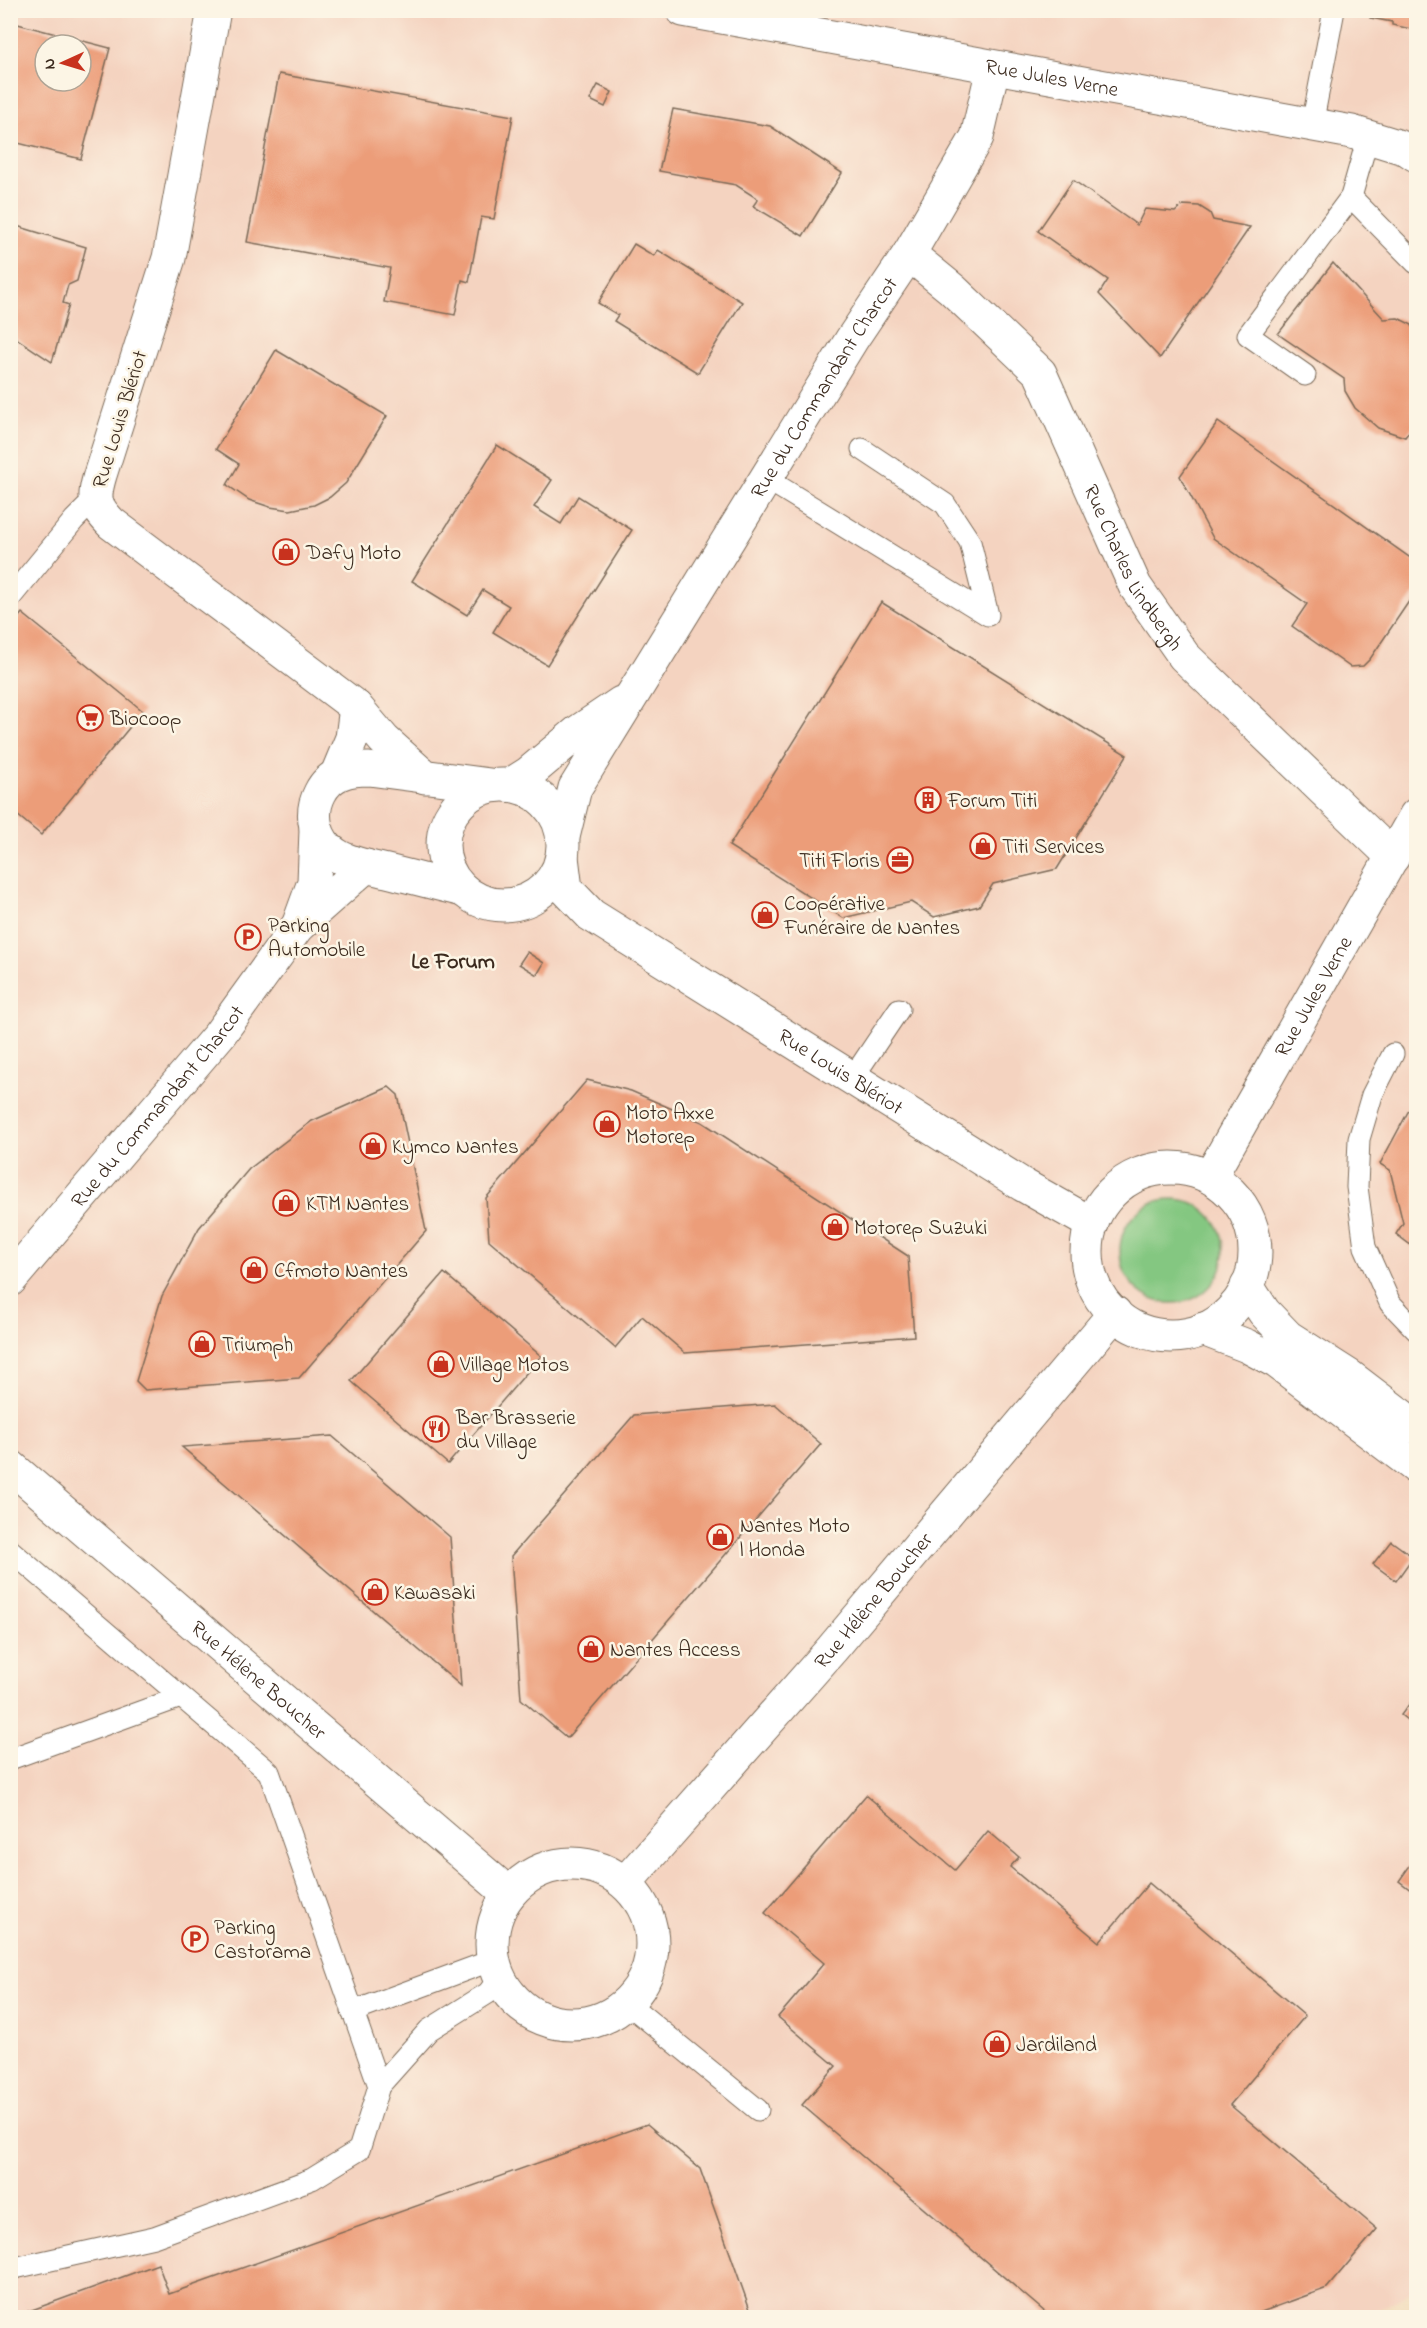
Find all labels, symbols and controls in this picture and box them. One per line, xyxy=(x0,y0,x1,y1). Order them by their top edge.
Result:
north arrow xyxy=(33,33,93,93)
street label: Rue Jules Verne xyxy=(982,52,1121,106)
text: N xyxy=(38,57,62,70)
street label: Rue du Commandant Charcot xyxy=(744,272,906,505)
street label: Rue Louis Blériot xyxy=(86,347,156,492)
street label: Rue Charles Lindbergh xyxy=(1075,480,1189,658)
shop icon: Dafy Moto xyxy=(271,537,301,567)
place label: Dafy Moto xyxy=(305,539,401,571)
supermarket icon: Biocoop xyxy=(75,703,105,733)
place label: Biocoop xyxy=(109,705,181,735)
building icon: Forum Titi xyxy=(913,785,943,815)
place label: Forum Titi xyxy=(947,787,1037,817)
shop icon: Titi Services xyxy=(968,831,998,861)
place label: Titi Services xyxy=(1002,833,1105,863)
office icon: Titi Floris xyxy=(885,845,915,875)
place label: Titi Floris xyxy=(799,847,880,877)
place label: Coopérative Funéraire de Nantes xyxy=(783,890,960,944)
shop icon: Coopérative Funéraire de Nantes xyxy=(750,900,780,930)
place label: Parking Automobile xyxy=(268,912,366,966)
parking icon: Parking Automobile xyxy=(233,922,263,952)
street label: Rue Jules Verne xyxy=(1268,931,1361,1063)
district label: Le Forum xyxy=(411,947,495,979)
street label: Rue du Commandant Charcot xyxy=(65,1000,253,1215)
street label: Rue Louis Blériot xyxy=(771,1022,908,1123)
place label: Moto Axxe Motorep xyxy=(626,1099,715,1153)
shop icon: Moto Axxe Motorep xyxy=(592,1109,622,1139)
shop icon: Kymco Nantes xyxy=(358,1131,388,1161)
place label: Kymco Nantes xyxy=(392,1133,519,1165)
shop icon: KTM Nantes xyxy=(271,1188,301,1218)
place label: KTM Nantes xyxy=(306,1190,409,1220)
shop icon: Motorep Suzuki xyxy=(820,1212,850,1242)
place label: Motorep Suzuki xyxy=(854,1214,987,1244)
shop icon: Cfmoto Nantes xyxy=(239,1255,269,1285)
place label: Cfmoto Nantes xyxy=(274,1257,408,1287)
shop icon: Triumph xyxy=(187,1329,217,1359)
place label: Triumph xyxy=(222,1331,293,1361)
shop icon: Village Motos xyxy=(426,1349,456,1379)
place label: Village Motos xyxy=(459,1351,570,1383)
place label: Bar Brasserie du Village xyxy=(455,1404,576,1460)
restaurant icon: Bar Brasserie du Village xyxy=(421,1414,451,1444)
place label: Nantes Moto | Honda xyxy=(740,1512,850,1566)
shop icon: Nantes Moto | Honda xyxy=(705,1522,735,1552)
street label: Rue Hélène Boucher xyxy=(808,1527,941,1676)
shop icon: Kawasaki xyxy=(360,1577,390,1607)
place label: Kawasaki xyxy=(394,1579,476,1609)
street label: Rue Hélène Boucher xyxy=(183,1614,332,1748)
shop icon: Nantes Access xyxy=(576,1634,606,1664)
place label: Nantes Access xyxy=(610,1636,741,1666)
place label: Parking Castorama xyxy=(214,1914,311,1968)
parking icon: Parking Castorama xyxy=(180,1924,210,1954)
shop icon: Jardiland xyxy=(982,2029,1012,2059)
place label: Jardiland xyxy=(1016,2031,1097,2061)

